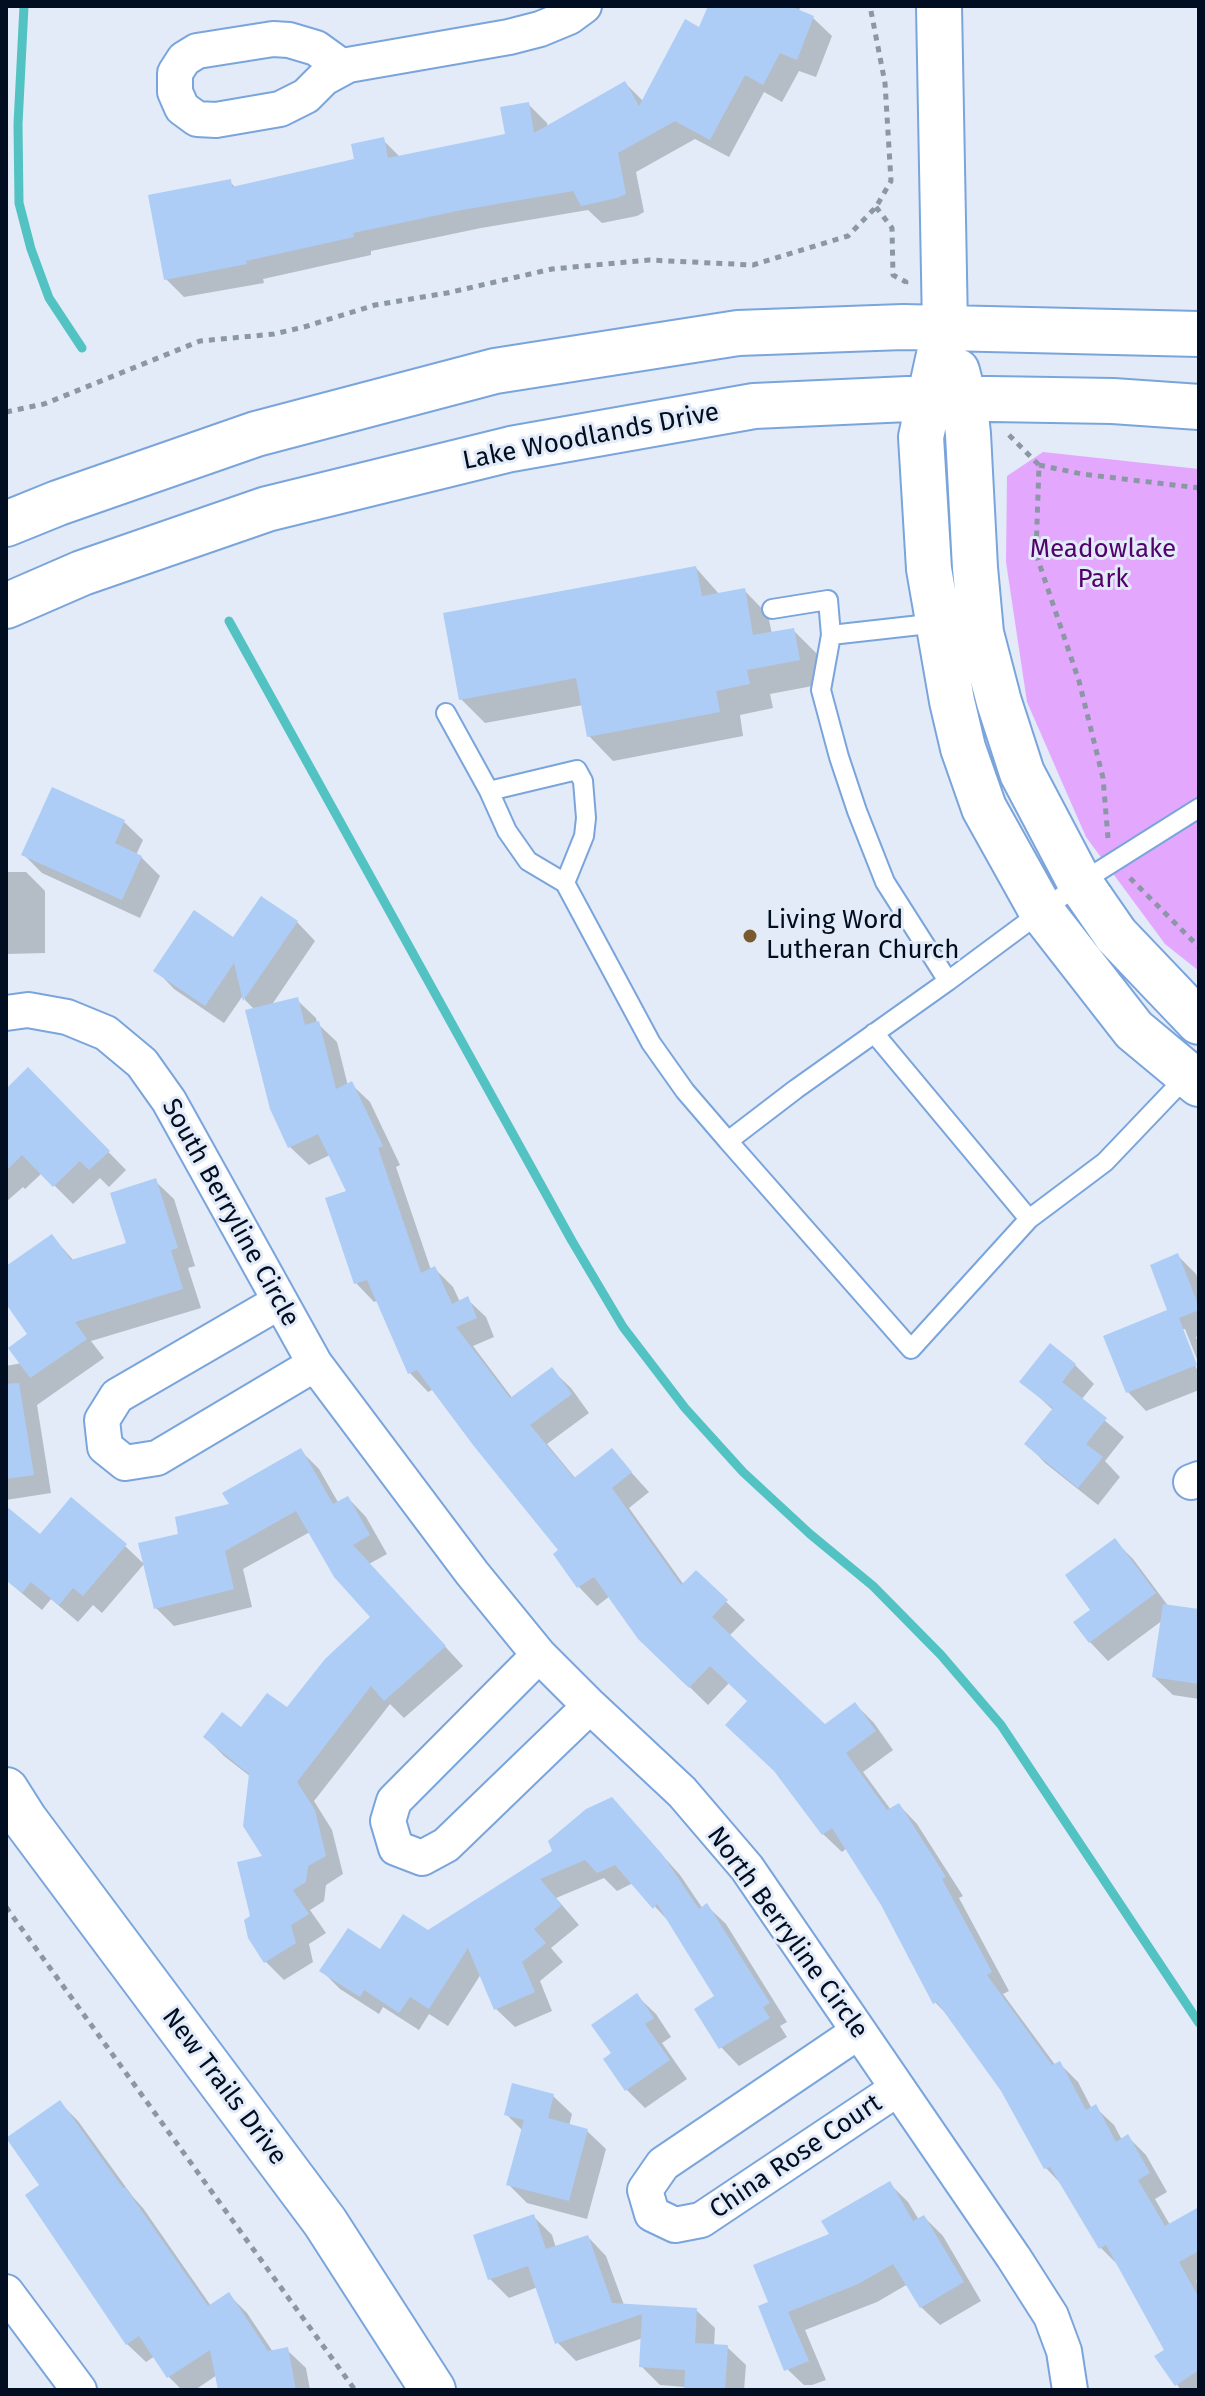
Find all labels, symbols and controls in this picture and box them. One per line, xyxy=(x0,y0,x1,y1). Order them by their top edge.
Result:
street label: Lake Woodlands Drive xyxy=(460,397,722,477)
park label: Meadowlake Park xyxy=(1030,534,1176,596)
place label: Living Word Lutheran Church xyxy=(766,905,959,966)
marker: Living Word Lutheran Church xyxy=(741,927,759,945)
street label: South Berryline Circle xyxy=(154,1094,306,1332)
street label: North Berryline Circle xyxy=(700,1821,874,2045)
street label: New Trails Drive xyxy=(155,2002,293,2172)
street label: China Rose Court xyxy=(704,2088,888,2226)

